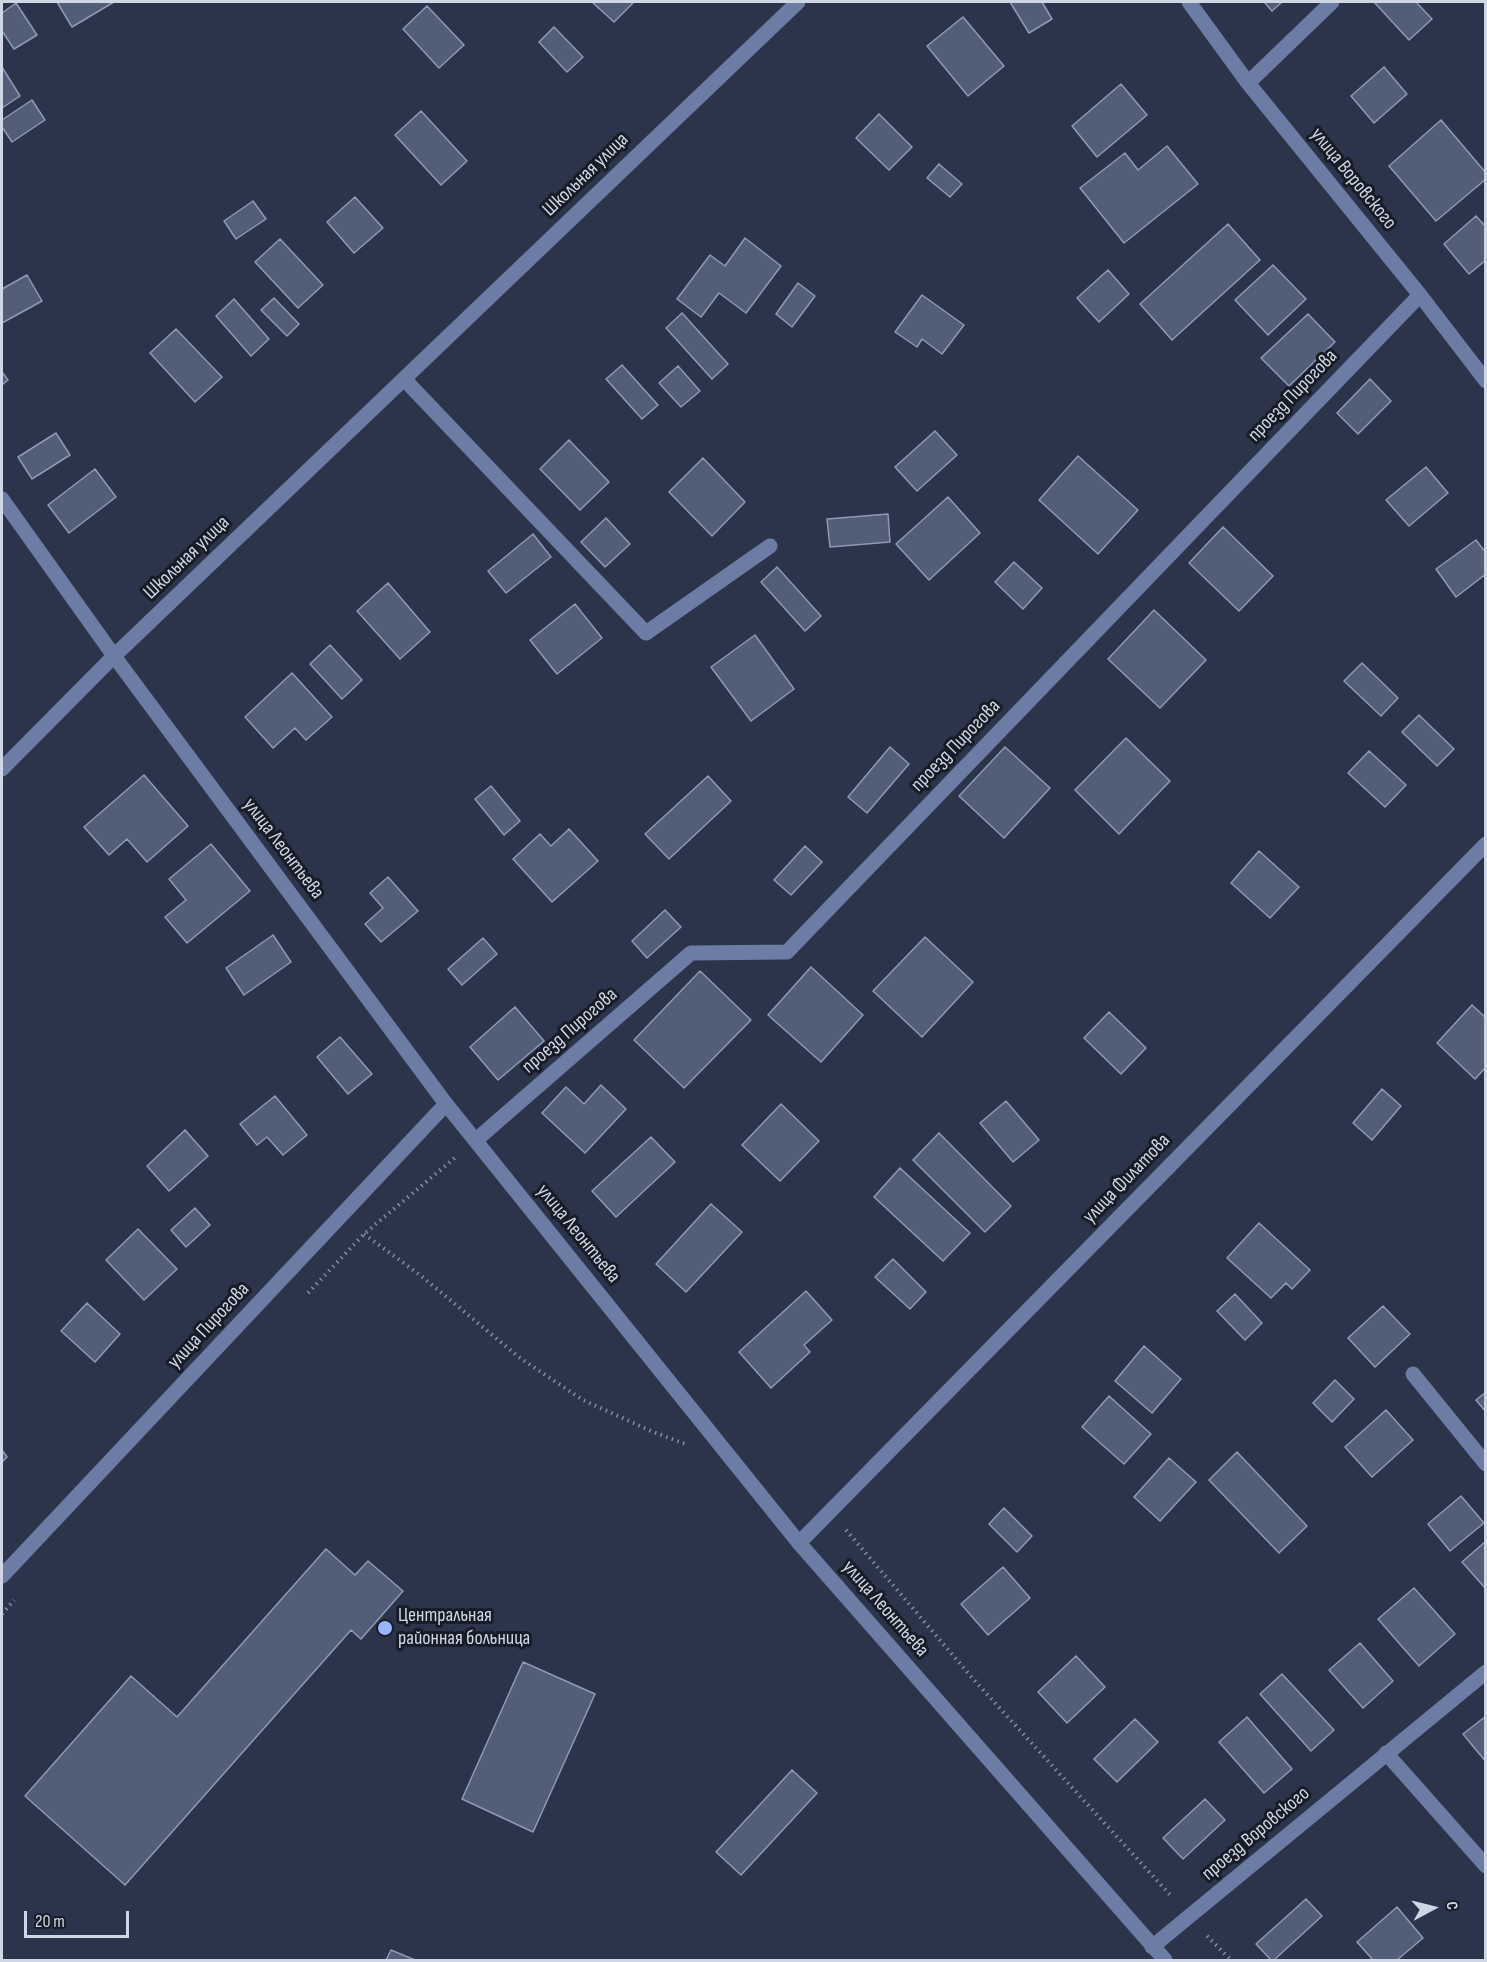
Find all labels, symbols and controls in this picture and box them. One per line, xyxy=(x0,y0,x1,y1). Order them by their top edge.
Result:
street label: улица Воровского xyxy=(1305,123,1401,235)
street label: Школьная улица xyxy=(538,128,634,222)
street label: проезд Пирогова xyxy=(1243,345,1343,447)
street label: Школьная улица xyxy=(139,511,235,605)
street label: проезд Пирогова xyxy=(906,695,1006,797)
street label: улица Леонтьева xyxy=(237,794,329,904)
street label: проезд Пирогова xyxy=(517,983,623,1079)
street label: улица Филатова xyxy=(1078,1129,1176,1229)
street label: улица Леонтьева xyxy=(531,1180,625,1288)
street label: улица Пирогова xyxy=(163,1278,255,1374)
street label: улица Леонтьева xyxy=(837,1556,933,1662)
place label: Центральная районная больница xyxy=(398,1604,530,1651)
marker: Центральная районная больница xyxy=(376,1619,394,1637)
street label: проезд Воровского xyxy=(1197,1782,1315,1886)
north arrow xyxy=(1403,1878,1463,1938)
scale bar xyxy=(27,1899,132,1937)
text: С xyxy=(1441,1901,1461,1911)
text: 20 m xyxy=(35,1911,65,1932)

